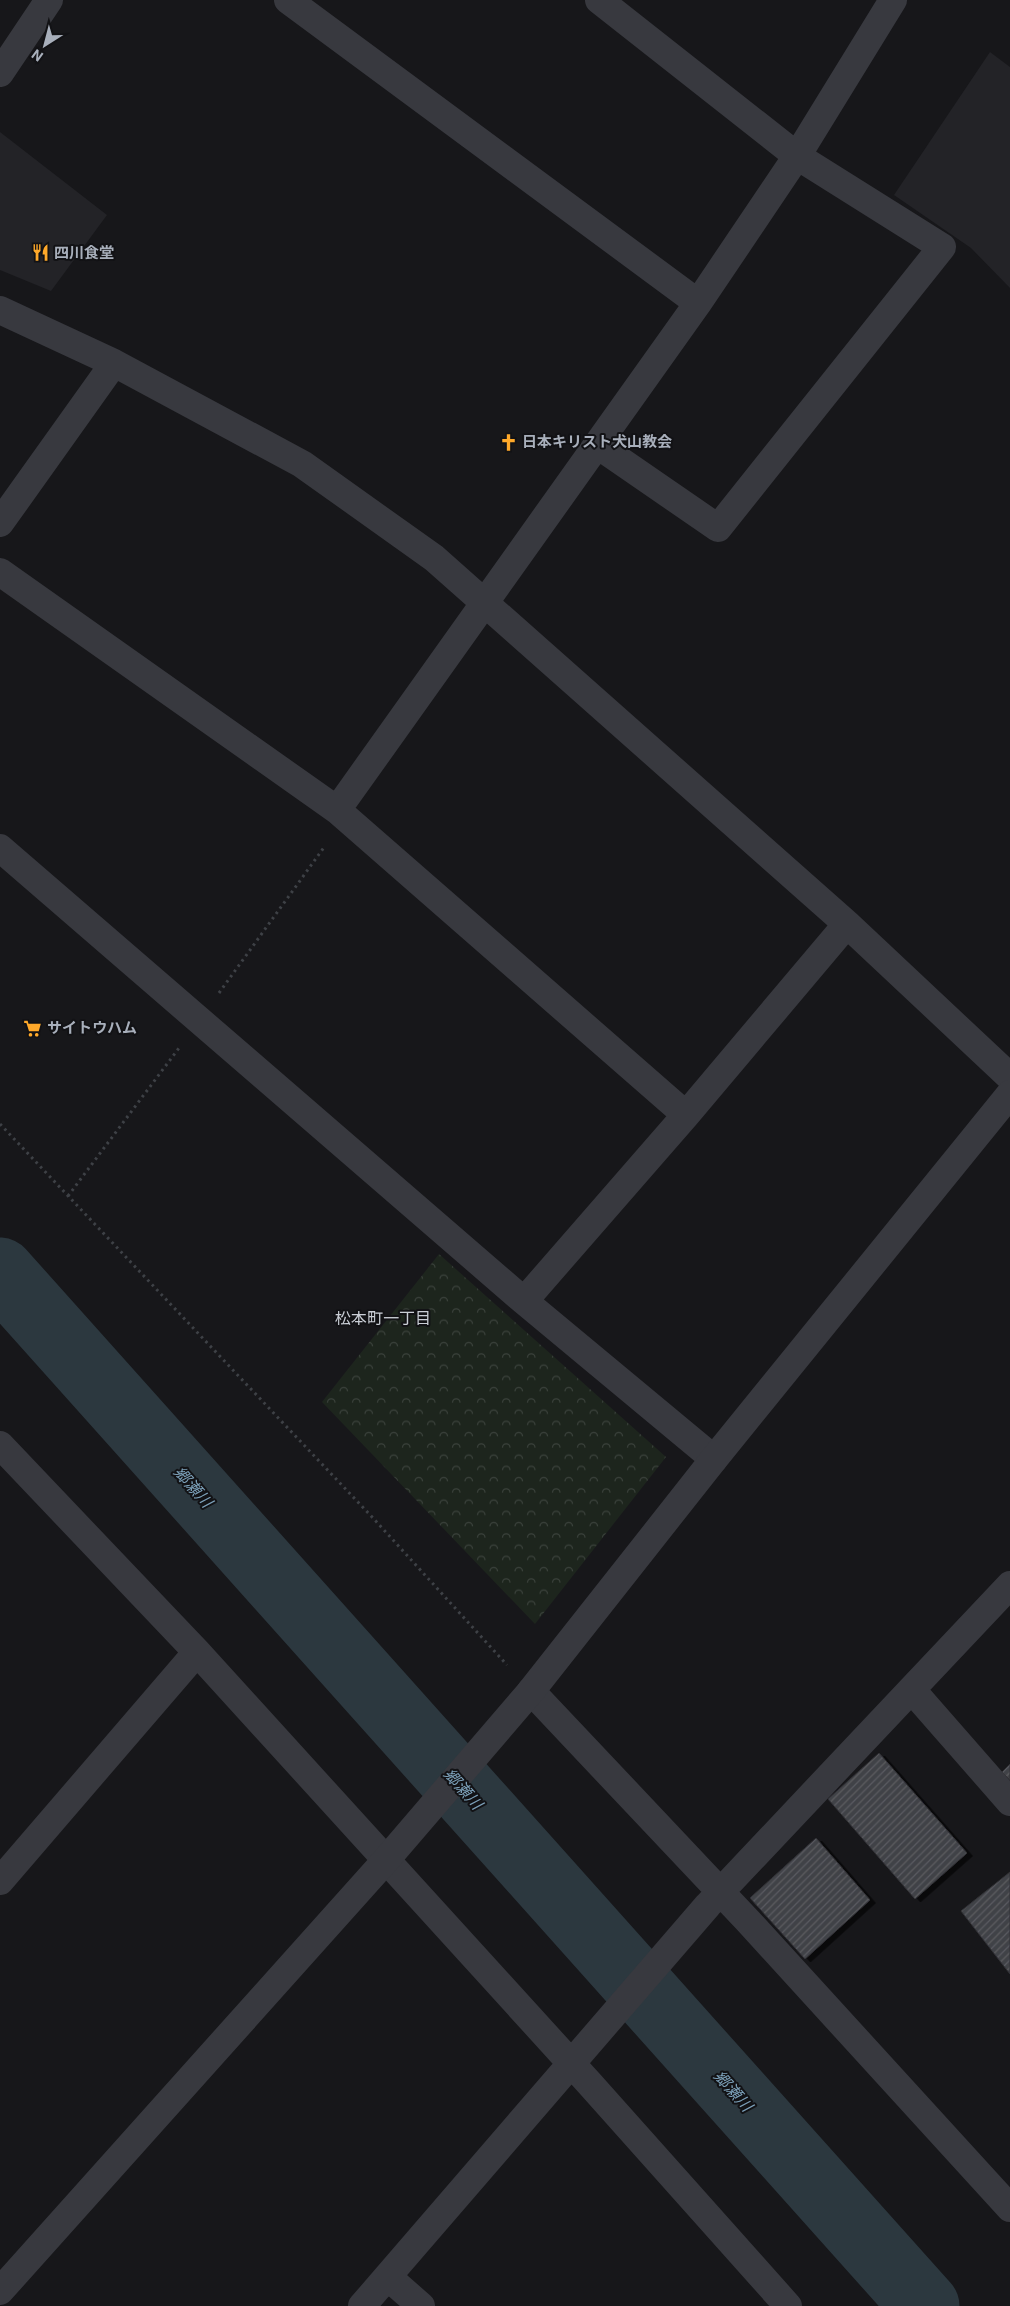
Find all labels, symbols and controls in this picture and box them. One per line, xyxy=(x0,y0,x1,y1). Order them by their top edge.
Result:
north arrow xyxy=(20,20,70,70)
text: N xyxy=(29,46,46,65)
restaurant icon: 四川食堂 xyxy=(30,243,50,263)
place label: 四川食堂 xyxy=(54,244,114,262)
church icon: 日本キリスト犬山教会 xyxy=(498,432,518,452)
place label: 日本キリスト犬山教会 xyxy=(522,433,672,451)
supermarket icon: サイトウハム xyxy=(23,1018,43,1038)
place label: サイトウハム xyxy=(47,1019,137,1037)
district label: 松本町一丁目 xyxy=(335,1309,431,1328)
water label: 郷瀬川 xyxy=(170,1463,217,1513)
water label: 郷瀬川 xyxy=(440,1765,487,1815)
water label: 郷瀬川 xyxy=(710,2067,757,2117)

